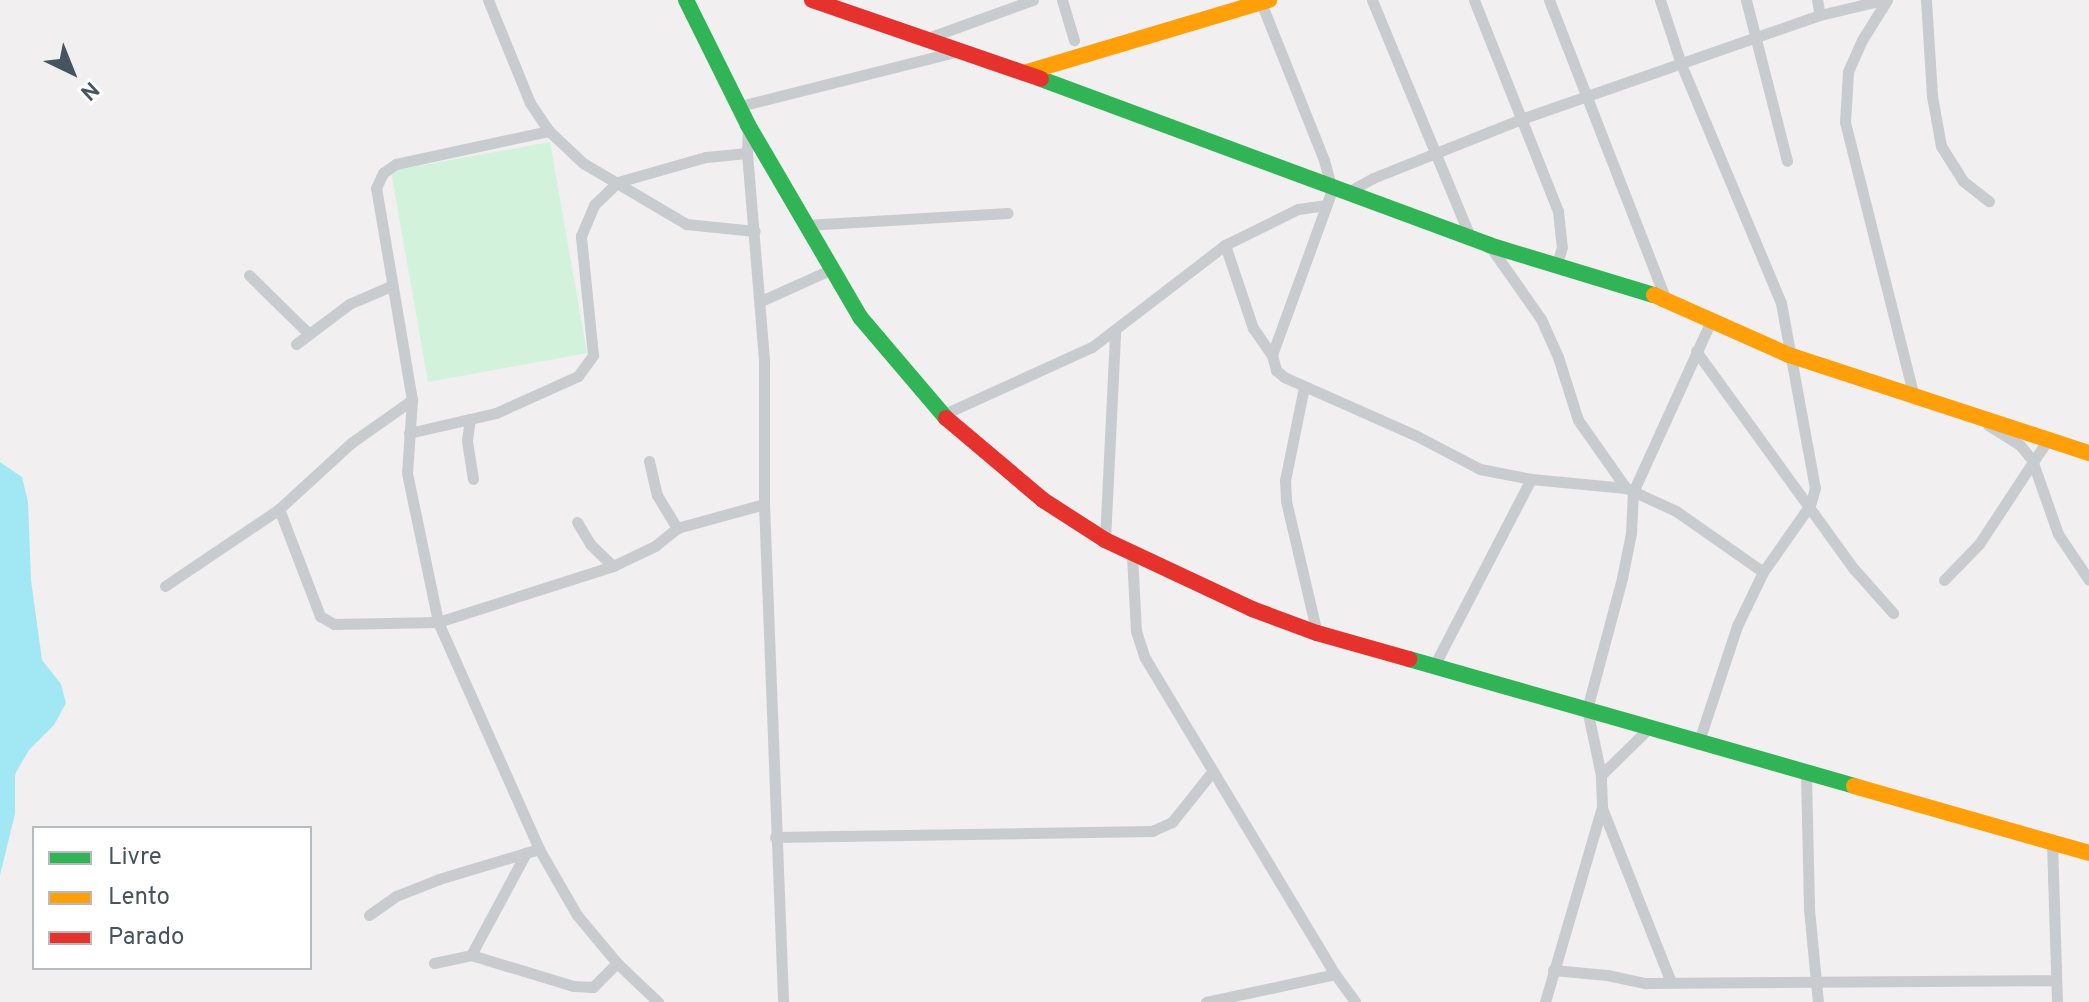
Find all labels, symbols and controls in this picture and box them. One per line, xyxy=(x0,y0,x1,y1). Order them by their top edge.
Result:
north arrow xyxy=(32,32,112,112)
text: N xyxy=(74,75,104,105)
legend xyxy=(32,826,312,970)
text: Livre xyxy=(108,843,162,873)
text: Lento xyxy=(108,883,170,913)
text: Parado xyxy=(108,923,184,953)

